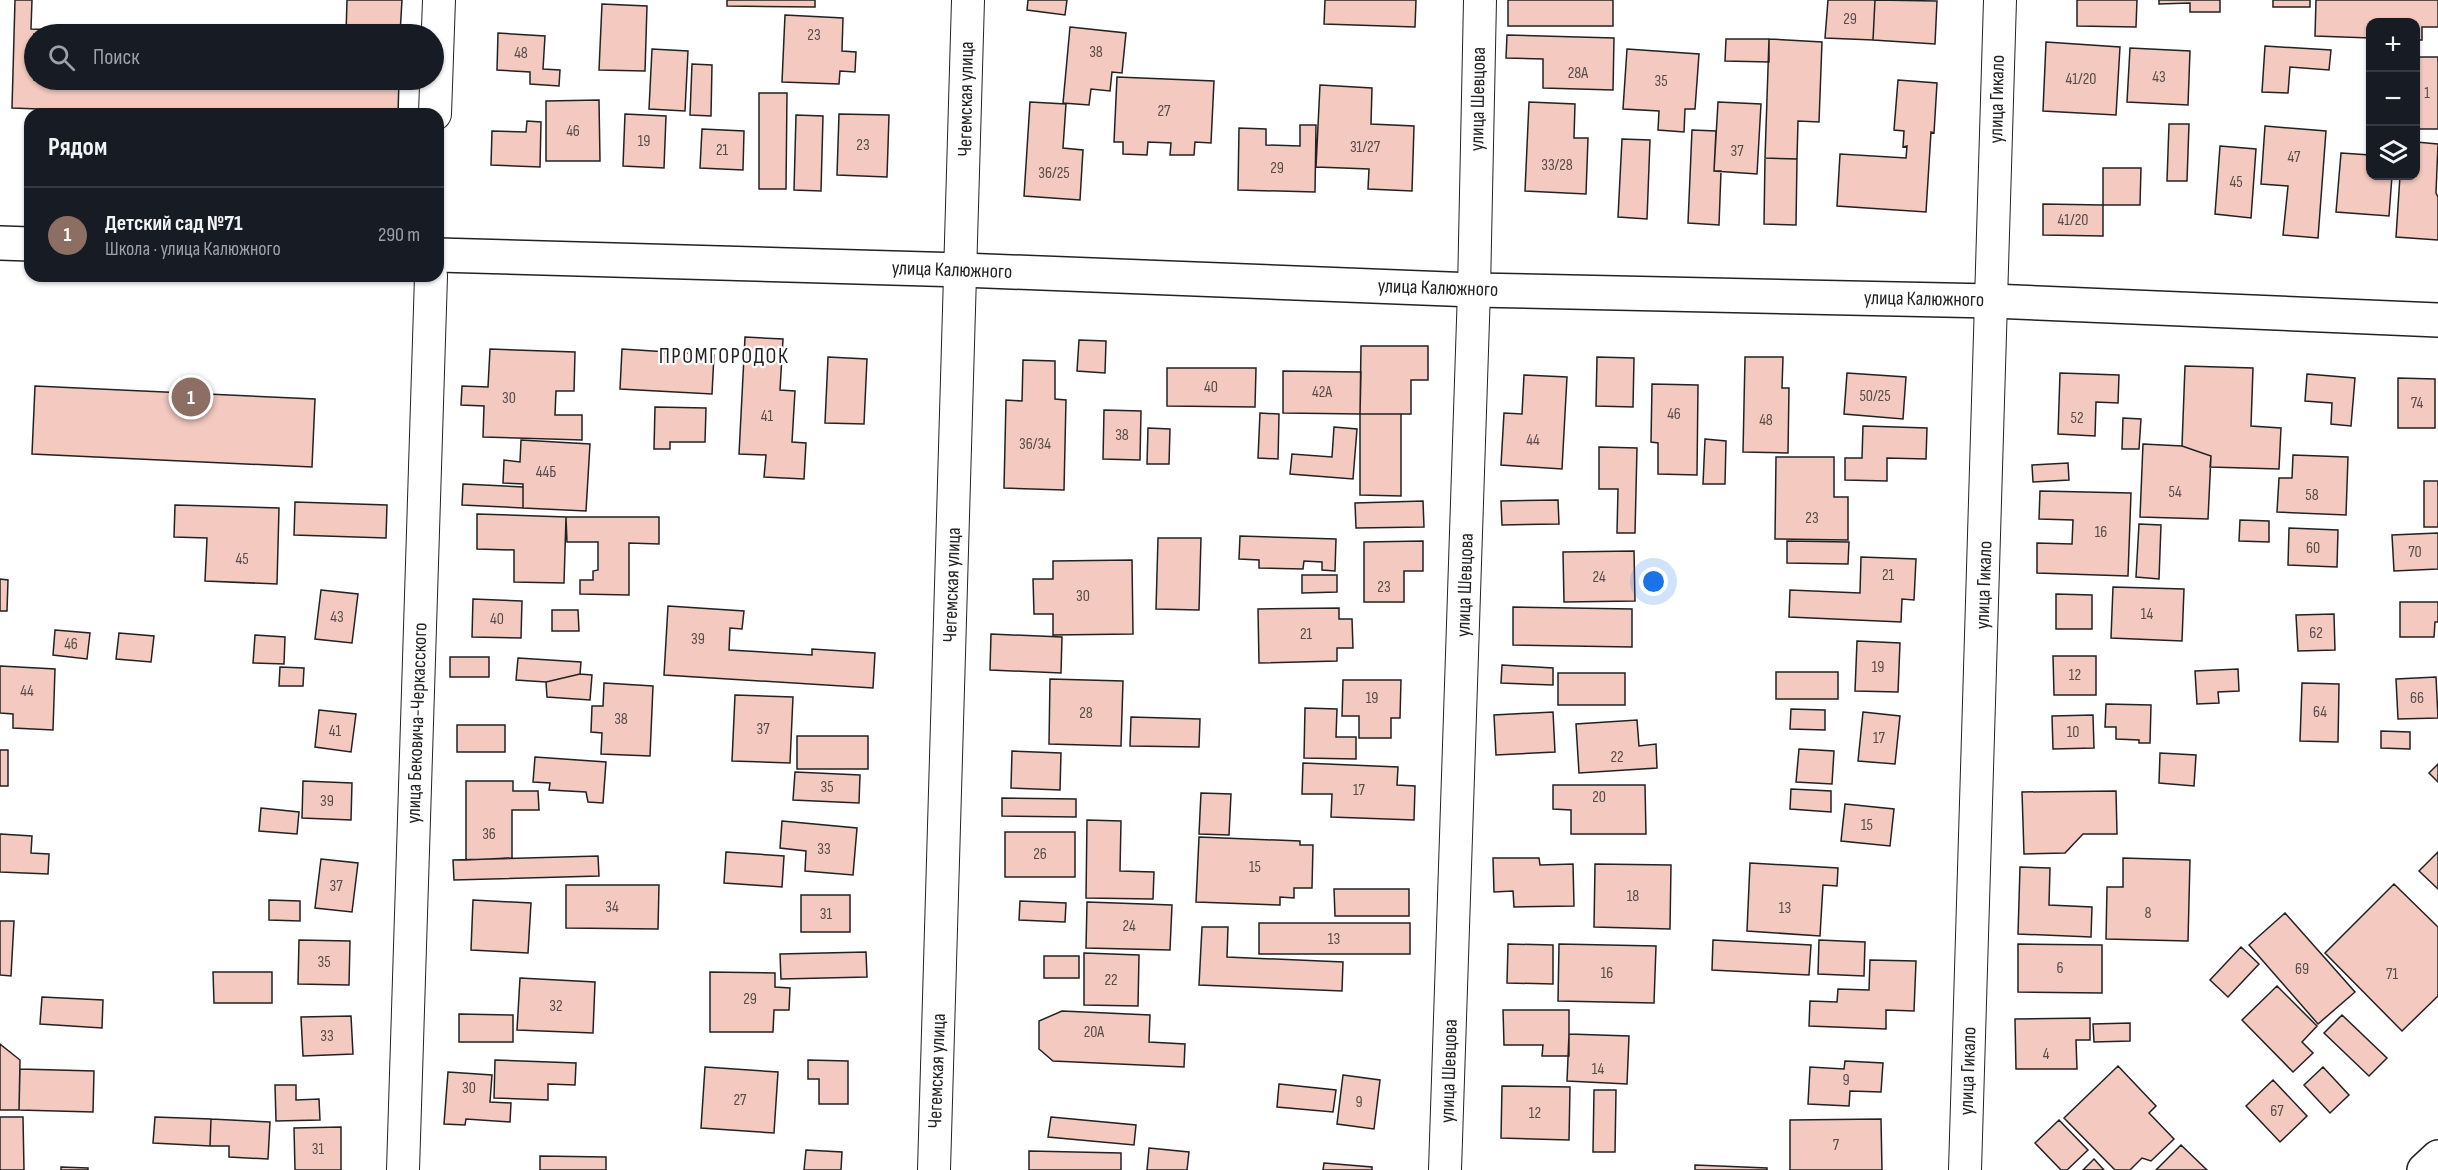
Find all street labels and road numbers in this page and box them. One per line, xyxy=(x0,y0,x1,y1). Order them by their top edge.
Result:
street label: Чегемская улица xyxy=(953,41,979,157)
street label: улица Шевцова xyxy=(1465,47,1491,151)
street label: улица Гикало xyxy=(1984,55,2010,143)
street label: улица Калюжного xyxy=(891,256,1013,284)
street label: улица Калюжного xyxy=(1377,274,1499,302)
street label: улица Калюжного xyxy=(1864,286,1984,312)
street label: Чегемская улица xyxy=(938,527,966,643)
street label: улица Шевцова xyxy=(1451,533,1479,637)
street label: улица Гикало xyxy=(1970,540,1998,630)
street label: улица Бековича-Черкасского xyxy=(401,622,433,824)
street label: Чегемская улица xyxy=(923,1013,951,1129)
street label: улица Шевцова xyxy=(1435,1019,1463,1123)
street label: улица Гикало xyxy=(1954,1026,1982,1116)

